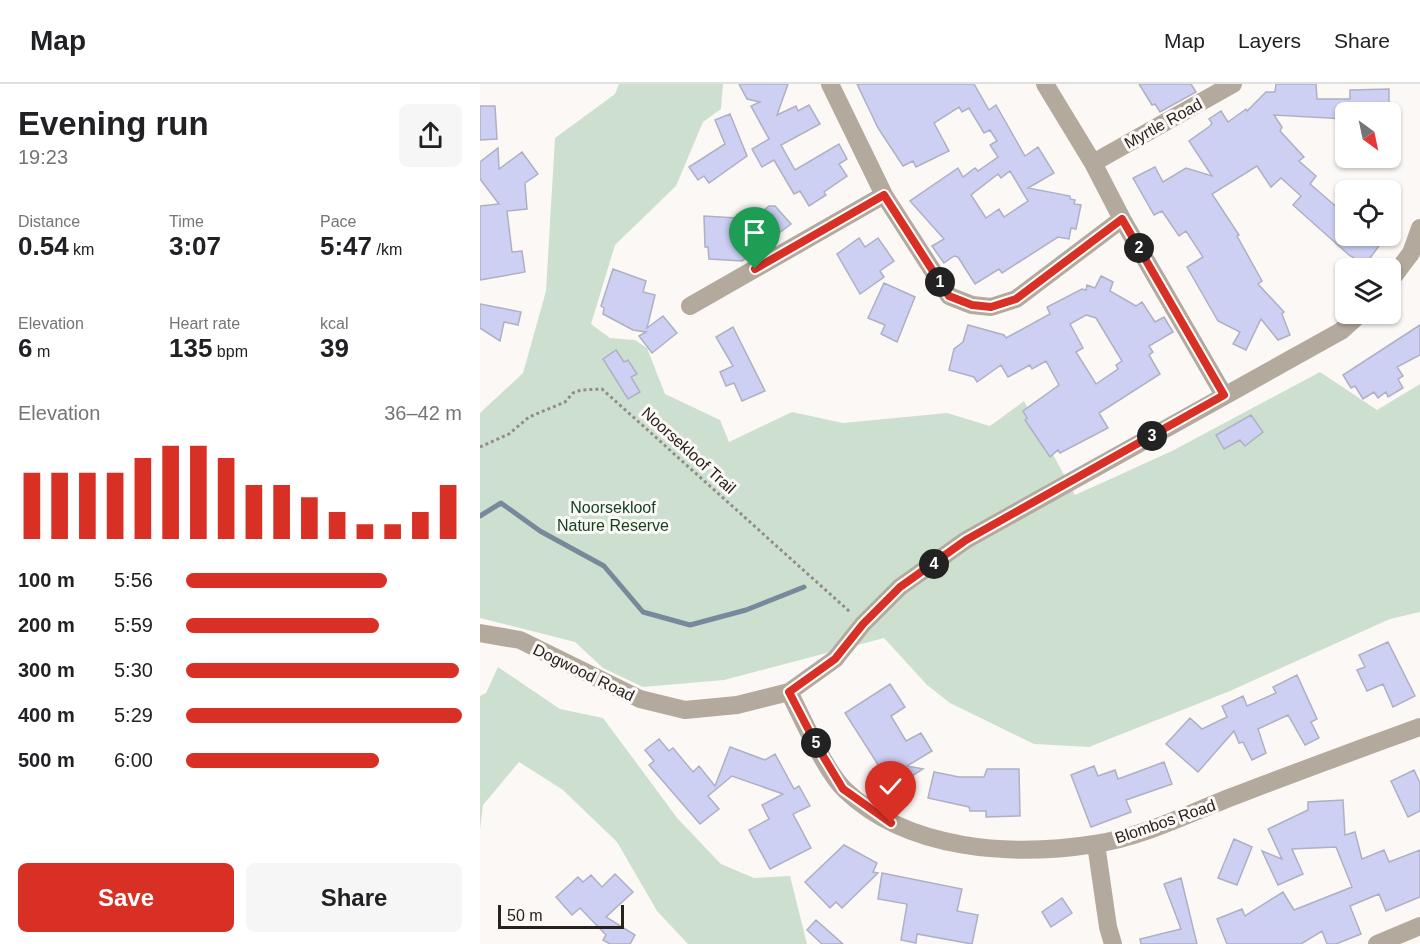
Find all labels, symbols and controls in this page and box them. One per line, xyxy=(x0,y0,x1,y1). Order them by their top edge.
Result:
text: Map xyxy=(30,25,86,56)
text: Map xyxy=(1164,29,1205,52)
text: Layers xyxy=(1238,29,1301,52)
text: Share xyxy=(1334,29,1390,52)
street label: Myrtle Road xyxy=(1121,95,1205,152)
north arrow xyxy=(1335,102,1401,168)
map controls xyxy=(1335,102,1401,324)
button: share xyxy=(399,104,462,167)
text: Evening run xyxy=(18,105,209,142)
text: 19:23 xyxy=(18,146,68,168)
button: locate xyxy=(1335,180,1401,246)
pin xyxy=(729,207,780,269)
text: Distance xyxy=(18,213,80,230)
text: Time xyxy=(169,213,204,230)
text: Pace xyxy=(320,213,356,230)
icon: arrive xyxy=(738,216,771,249)
text: 0.54 xyxy=(18,231,69,261)
text: 3:07 xyxy=(169,231,221,261)
text: 5:47 xyxy=(320,231,372,261)
pin: 2 xyxy=(1124,233,1154,263)
text: 2 xyxy=(1135,239,1143,256)
text: km xyxy=(69,241,94,258)
text: /km xyxy=(372,241,402,258)
button: layers xyxy=(1335,258,1401,324)
pin: 1 xyxy=(925,267,955,297)
text: 1 xyxy=(936,273,944,290)
text: Elevation xyxy=(18,315,84,332)
text: Heart rate xyxy=(169,315,240,332)
text: kcal xyxy=(320,315,348,332)
text: 6 xyxy=(18,333,32,363)
text: 135 xyxy=(169,333,212,363)
text: 39 xyxy=(320,333,349,363)
text: m xyxy=(32,343,50,360)
text: bpm xyxy=(212,343,248,360)
text: Elevation xyxy=(18,402,100,424)
text: 36–42 m xyxy=(384,402,462,424)
street label: Noorsekloof Trail xyxy=(638,404,739,497)
pin: 3 xyxy=(1137,421,1167,451)
text: 3 xyxy=(1148,427,1156,444)
park label: Noorsekloof Nature Reserve xyxy=(557,499,669,534)
pin: 4 xyxy=(919,549,949,579)
text: 4 xyxy=(930,555,938,572)
text: 100 m xyxy=(18,569,75,591)
text: 5:56 xyxy=(114,569,153,591)
text: 200 m xyxy=(18,614,75,636)
text: 5:59 xyxy=(114,614,153,636)
street label: Dogwood Road xyxy=(530,641,637,704)
text: 300 m xyxy=(18,659,75,681)
text: 5:30 xyxy=(114,659,153,681)
text: 400 m xyxy=(18,704,75,726)
text: 5:29 xyxy=(114,704,153,726)
pin: 5 xyxy=(801,728,831,758)
text: 5 xyxy=(812,734,820,751)
text: 500 m xyxy=(18,749,75,771)
text: 6:00 xyxy=(114,749,153,771)
pin xyxy=(865,761,916,823)
icon: check xyxy=(874,770,907,803)
street label: Blombos Road xyxy=(1113,796,1218,847)
button: Save xyxy=(18,863,234,932)
button: Share xyxy=(246,863,462,932)
scale bar xyxy=(498,902,624,930)
text: 50 m xyxy=(507,907,543,924)

